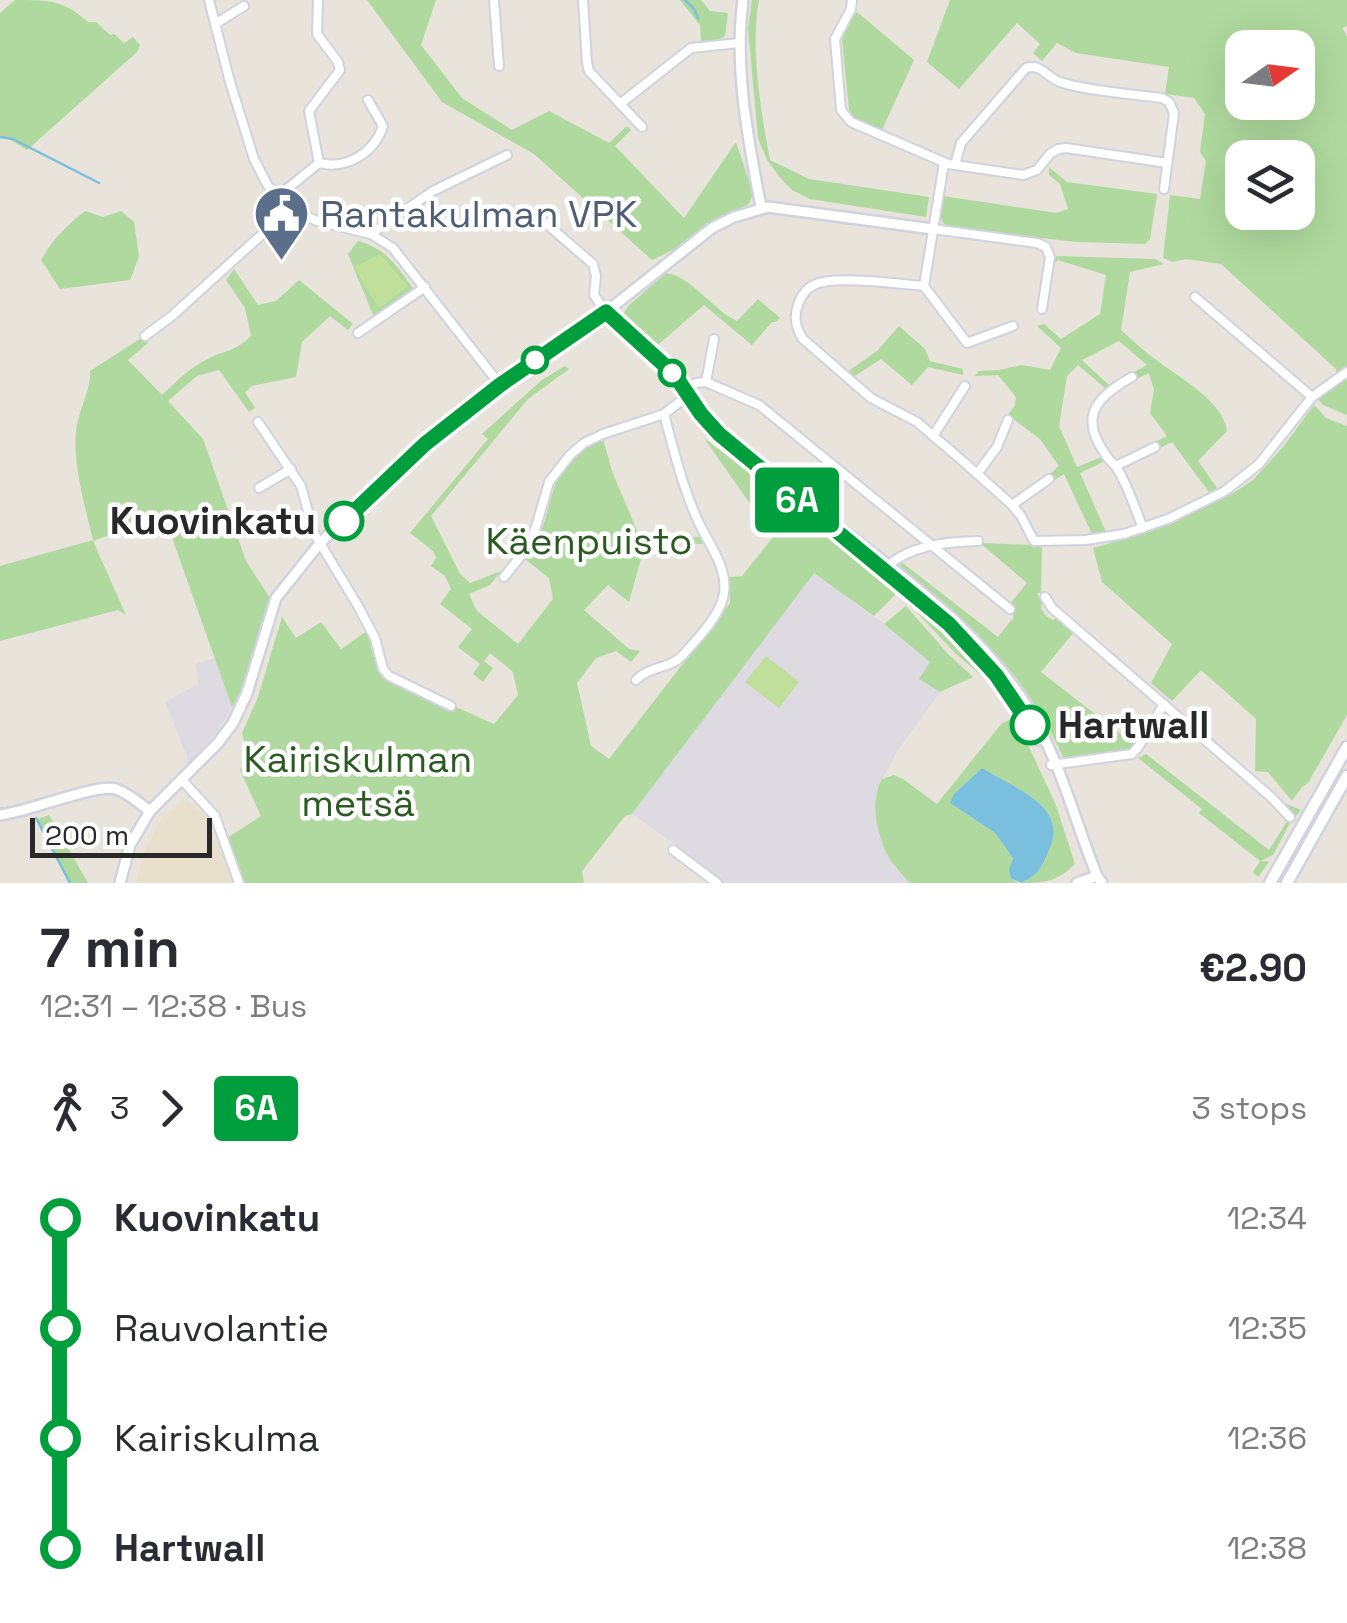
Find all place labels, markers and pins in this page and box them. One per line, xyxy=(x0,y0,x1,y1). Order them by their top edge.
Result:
public building icon: Rantakulman VPK xyxy=(251,184,311,263)
place label: Rantakulman VPK xyxy=(320,190,637,238)
unlabelled marker xyxy=(522,347,548,373)
unlabelled marker xyxy=(659,360,685,386)
place label: Kuovinkatu xyxy=(110,497,316,545)
marker: Kuovinkatu xyxy=(325,502,363,540)
place label: Hartwall xyxy=(1058,701,1209,749)
marker: Hartwall xyxy=(1011,706,1049,744)

